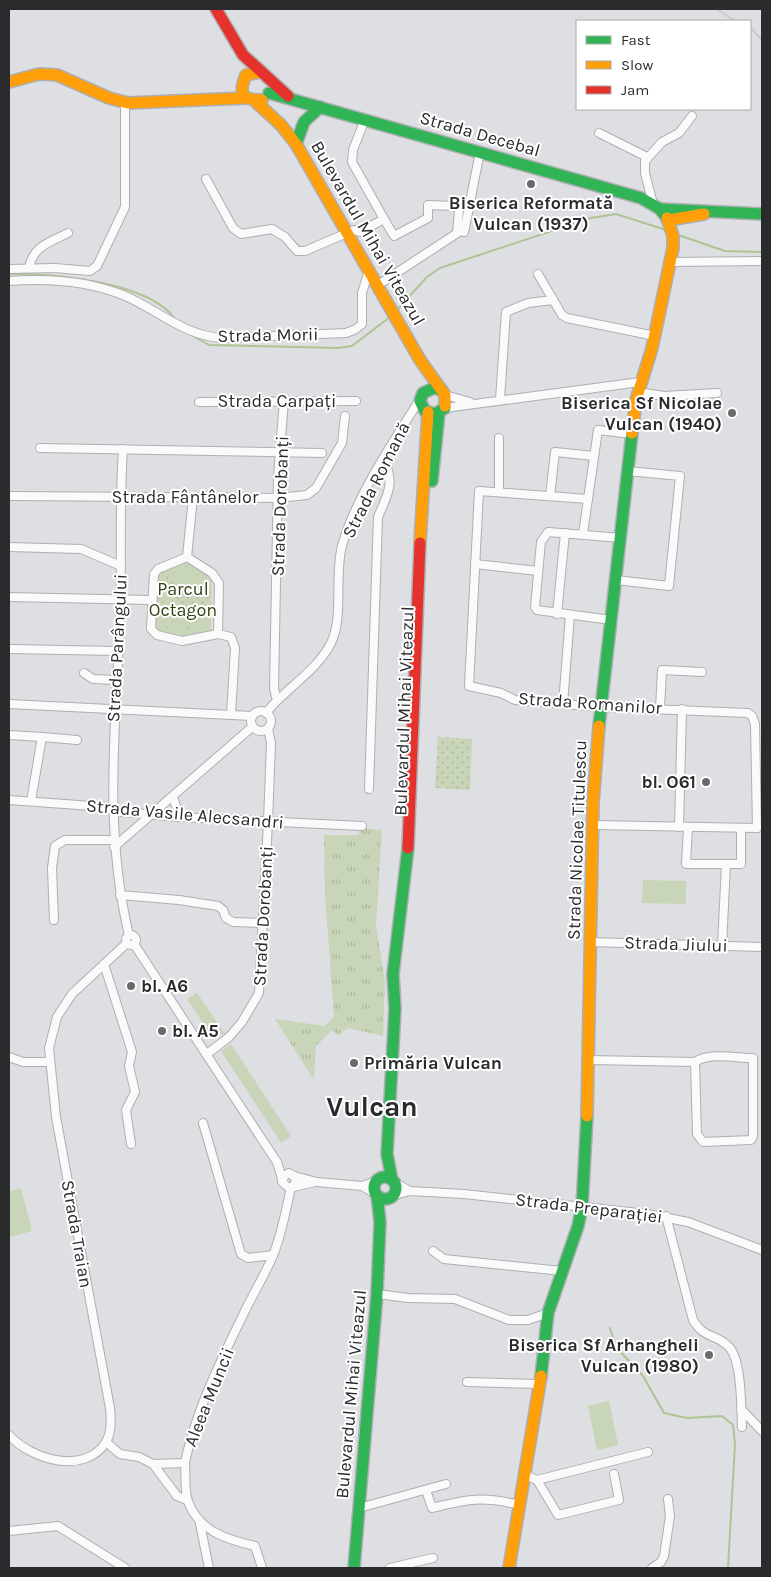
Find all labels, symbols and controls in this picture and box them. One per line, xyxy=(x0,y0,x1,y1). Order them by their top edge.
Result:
legend xyxy=(576,20,751,110)
text: Fast xyxy=(621,31,651,49)
text: Slow xyxy=(621,56,653,74)
text: Jam xyxy=(621,81,649,99)
street label: Strada Decebal xyxy=(417,106,543,162)
street label: Bulevardul Mihai Viteazul xyxy=(306,137,430,329)
marker: Biserica Reformată Vulcan (1937) xyxy=(525,178,537,190)
place label: Biserica Reformată Vulcan (1937) xyxy=(449,192,613,235)
street label: Strada Morii xyxy=(217,323,319,347)
street label: Strada Carpați xyxy=(218,390,336,412)
place label: Biserica Sf Nicolae Vulcan (1940) xyxy=(561,392,722,435)
marker: Biserica Sf Nicolae Vulcan (1940) xyxy=(726,407,738,419)
street label: Strada Romană xyxy=(337,418,415,542)
street label: Strada Dorobanți xyxy=(267,435,293,577)
street label: Strada Fântânelor xyxy=(112,486,259,508)
street label: Strada Parângului xyxy=(102,573,132,723)
park label: Parcul Octagon xyxy=(149,578,217,621)
street label: Bulevardul Mihai Viteazul xyxy=(389,606,419,816)
street label: Strada Romanilor xyxy=(517,687,663,719)
street label: Strada Nicolae Titulescu xyxy=(563,740,591,940)
place label: bl. O61 xyxy=(641,771,696,793)
marker: bl. O61 xyxy=(700,776,712,788)
street label: Strada Vasile Alecsandri xyxy=(85,794,285,834)
street label: Strada Dorobanți xyxy=(248,845,278,987)
street label: Strada Jiului xyxy=(624,931,728,957)
place label: bl. A6 xyxy=(141,975,188,997)
marker: bl. A6 xyxy=(125,980,137,992)
place label: bl. A5 xyxy=(172,1020,219,1042)
marker: bl. A5 xyxy=(156,1025,168,1037)
place label: Primăria Vulcan xyxy=(364,1052,502,1074)
marker: Primăria Vulcan xyxy=(348,1057,360,1069)
district label: Vulcan xyxy=(326,1090,418,1123)
street label: Strada Traian xyxy=(57,1178,97,1290)
street label: Strada Preparației xyxy=(514,1188,664,1228)
street label: Bulevardul Mihai Viteazul xyxy=(331,1289,371,1499)
place label: Biserica Sf Arhangheli Vulcan (1980) xyxy=(508,1334,699,1377)
street label: Aleea Muncii xyxy=(179,1344,239,1450)
marker: Biserica Sf Arhangheli Vulcan (1980) xyxy=(703,1349,715,1361)

